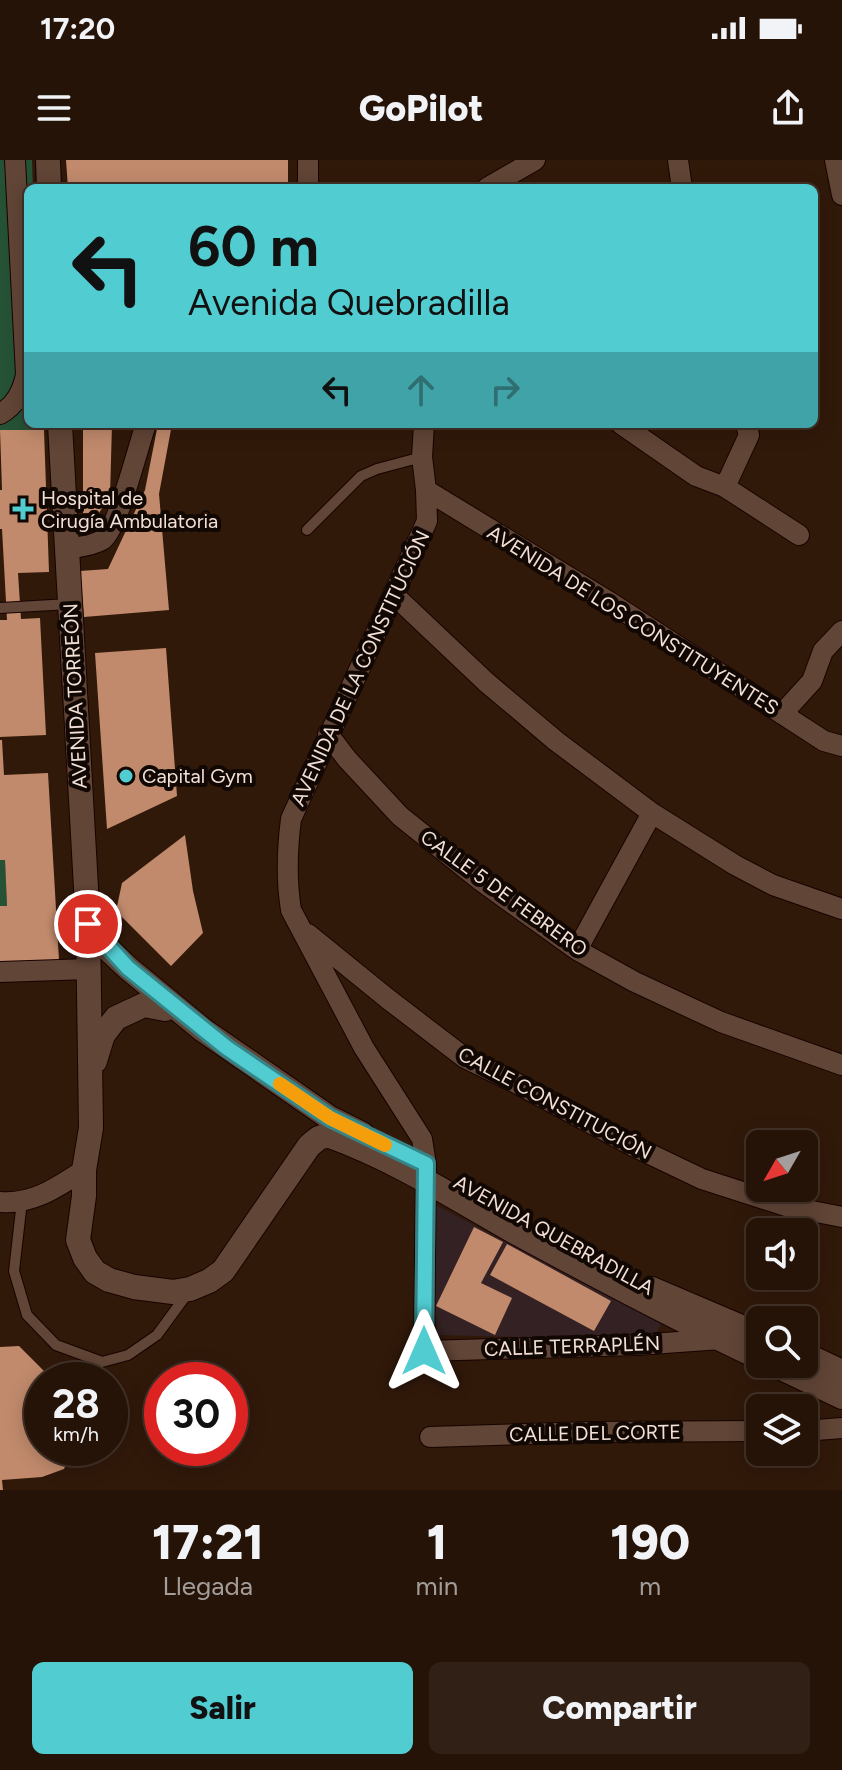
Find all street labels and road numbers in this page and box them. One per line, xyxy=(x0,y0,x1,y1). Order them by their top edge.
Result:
street label: AVENIDA DE LOS CONSTITUYENTES xyxy=(483,520,783,720)
street label: AVENIDA DE LA CONSTITUCIÓN xyxy=(285,526,435,810)
street label: AVENIDA TORREÓN xyxy=(58,603,92,789)
street label: CALLE 5 DE FEBRERO xyxy=(416,825,592,961)
street label: CALLE CONSTITUCIÓN xyxy=(454,1042,656,1164)
street label: AVENIDA QUEBRADILLA xyxy=(450,1170,659,1300)
street label: CALLE TERRAPLÉN xyxy=(483,1331,661,1361)
street label: CALLE DEL CORTE xyxy=(509,1420,681,1446)

